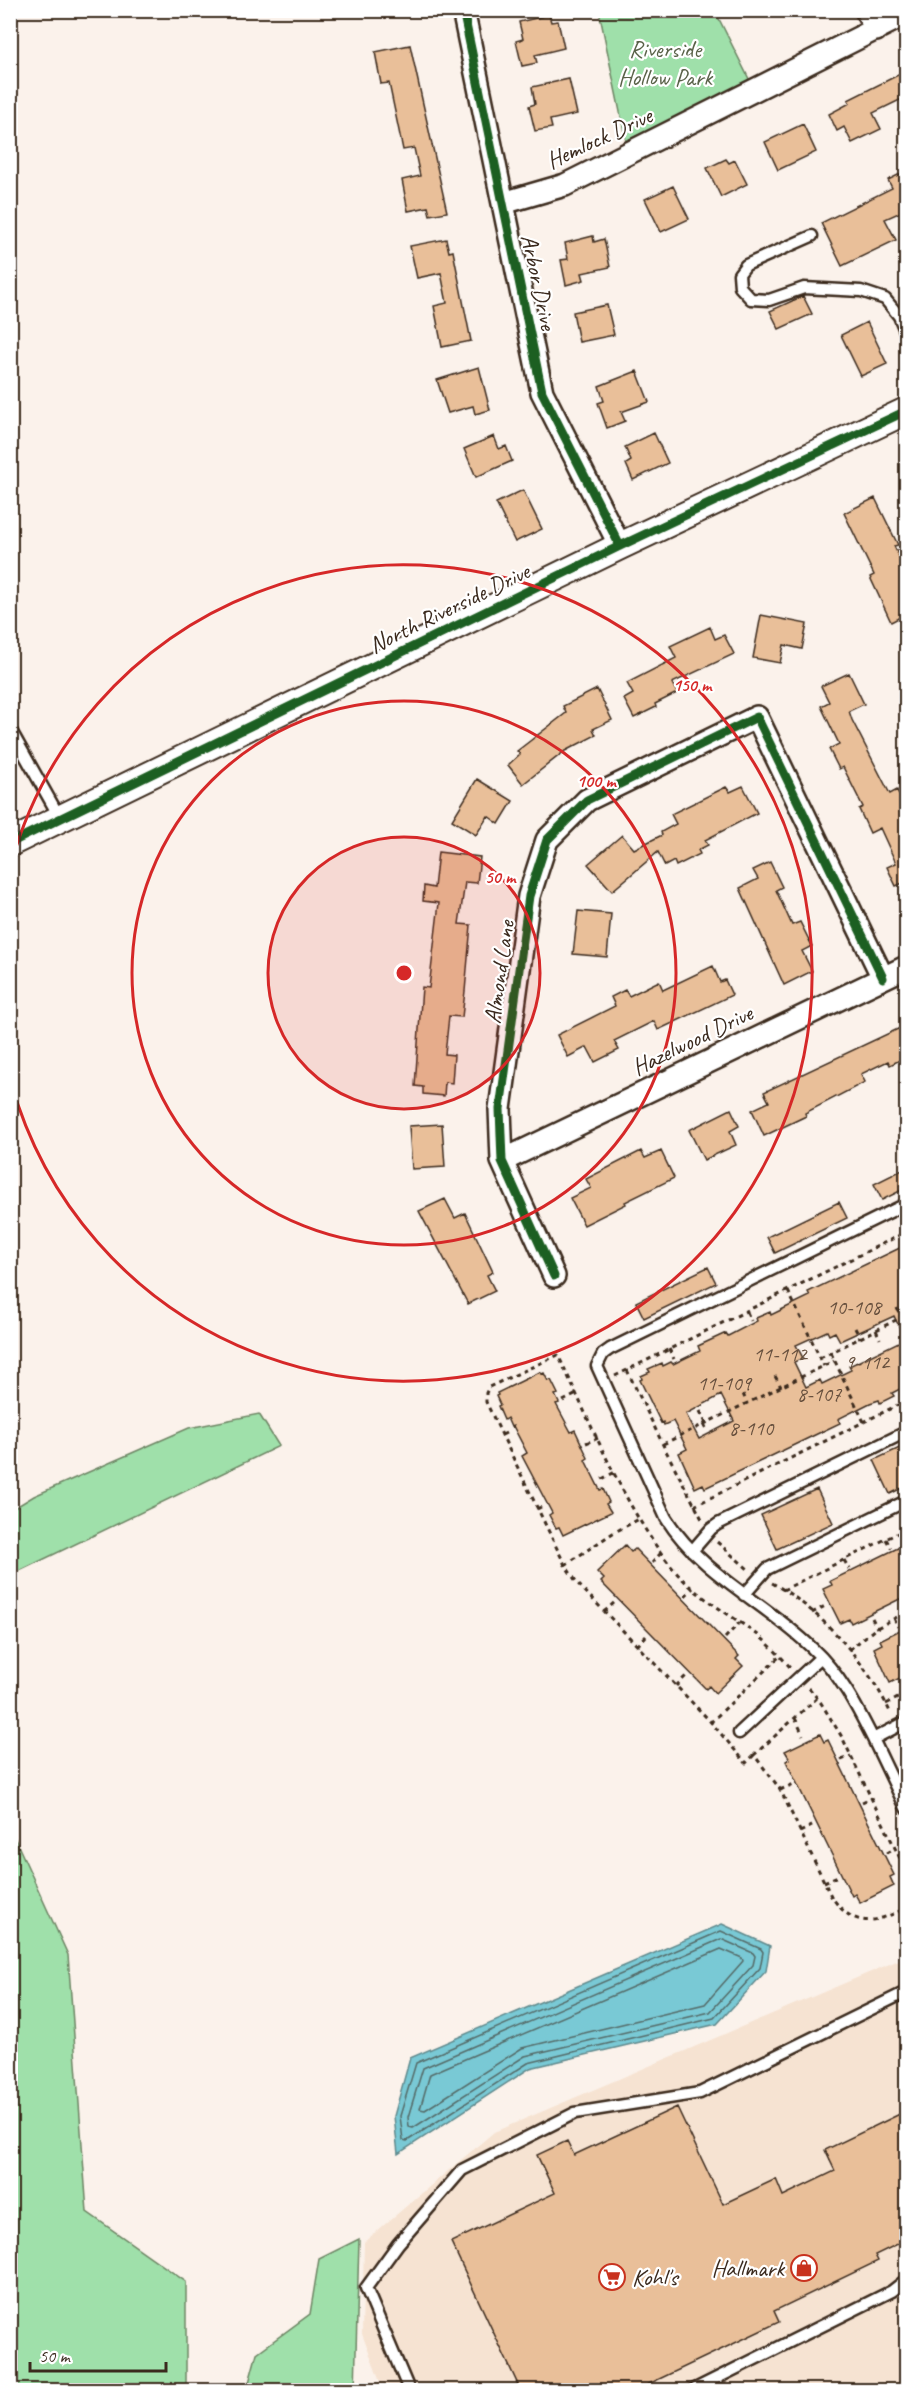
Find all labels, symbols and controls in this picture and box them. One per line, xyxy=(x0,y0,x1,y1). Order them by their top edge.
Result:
park label: Riverside Hollow Park xyxy=(618,34,714,92)
street label: Hemlock Drive xyxy=(541,99,659,176)
street label: Arbor Drive xyxy=(514,232,564,335)
street label: North Riverside Drive xyxy=(364,555,536,660)
text: 150 m xyxy=(673,674,713,696)
text: 100 m xyxy=(577,770,617,792)
text: 50 m xyxy=(485,866,517,888)
street label: Almond Lane xyxy=(477,916,521,1025)
centre of rings xyxy=(394,963,414,983)
street label: Hazelwood Drive xyxy=(627,997,759,1082)
house number: 10-108 xyxy=(827,1294,884,1320)
house number: 11-112 xyxy=(753,1341,809,1367)
house number: 9-112 xyxy=(845,1349,891,1375)
house number: 11-109 xyxy=(697,1370,753,1396)
house number: 8-107 xyxy=(797,1381,843,1407)
house number: 8-110 xyxy=(729,1415,775,1441)
place label: Hallmark xyxy=(711,2253,786,2283)
shop icon: Hallmark xyxy=(789,2253,819,2283)
supermarket icon: Kohl's xyxy=(597,2262,627,2292)
place label: Kohl's xyxy=(632,2262,680,2292)
scale bar xyxy=(30,2335,166,2373)
text: 50 m xyxy=(39,2345,72,2367)

